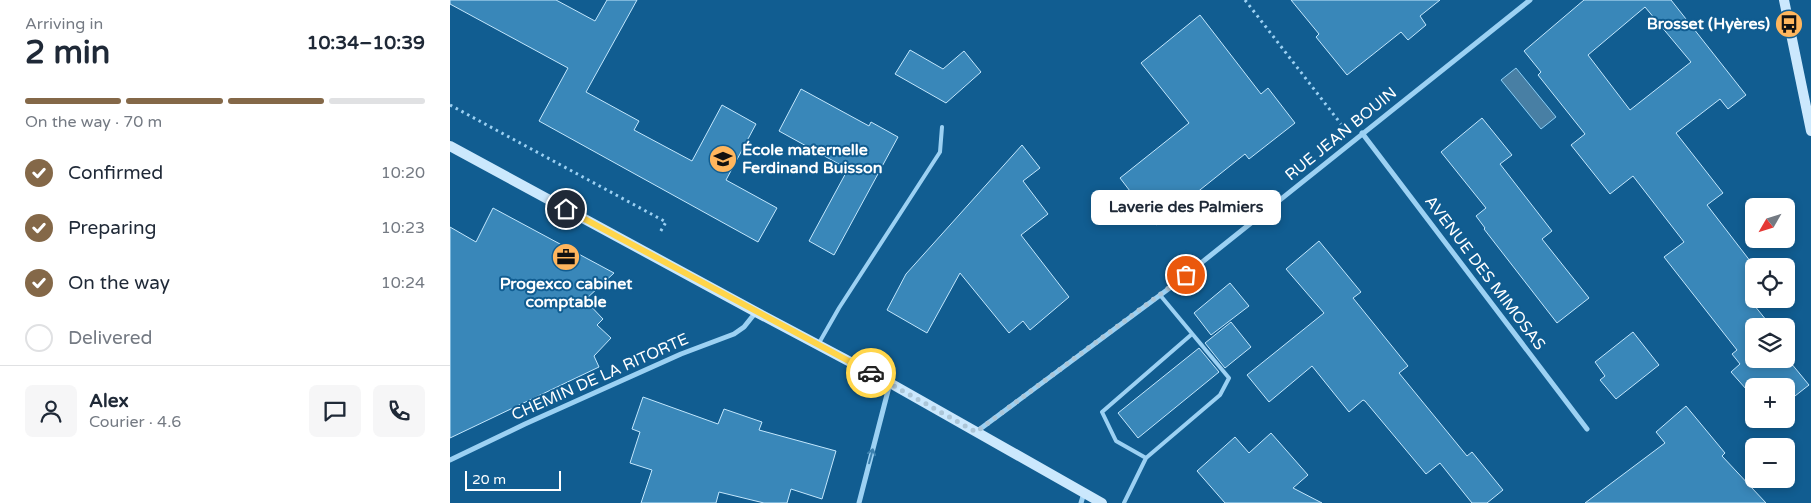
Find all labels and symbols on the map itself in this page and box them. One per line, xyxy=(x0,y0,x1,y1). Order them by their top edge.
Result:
bus stop icon: Brosset (Hyères) xyxy=(1774,9,1804,39)
place label: Brosset (Hyères) xyxy=(1647,14,1770,34)
street label: RUE JEAN BOUIN xyxy=(1281,83,1401,185)
place label: École maternelle Ferdinand Buisson xyxy=(742,140,882,178)
school or university icon: École maternelle Ferdinand Buisson xyxy=(708,144,738,174)
pin xyxy=(545,188,587,230)
callout: Laverie des Palmiers xyxy=(1091,190,1281,225)
street label: AVENUE DES MIMOSAS xyxy=(1420,192,1550,354)
north arrow xyxy=(1745,198,1795,248)
office icon: Progexco cabinet comptable xyxy=(551,242,581,272)
pin xyxy=(1165,254,1207,296)
place label: Progexco cabinet comptable xyxy=(500,274,633,312)
street label: CHEMIN DE LA RITORTE xyxy=(508,329,692,425)
courier xyxy=(846,348,896,398)
one-way arrow xyxy=(867,448,876,464)
scale bar xyxy=(465,468,561,491)

